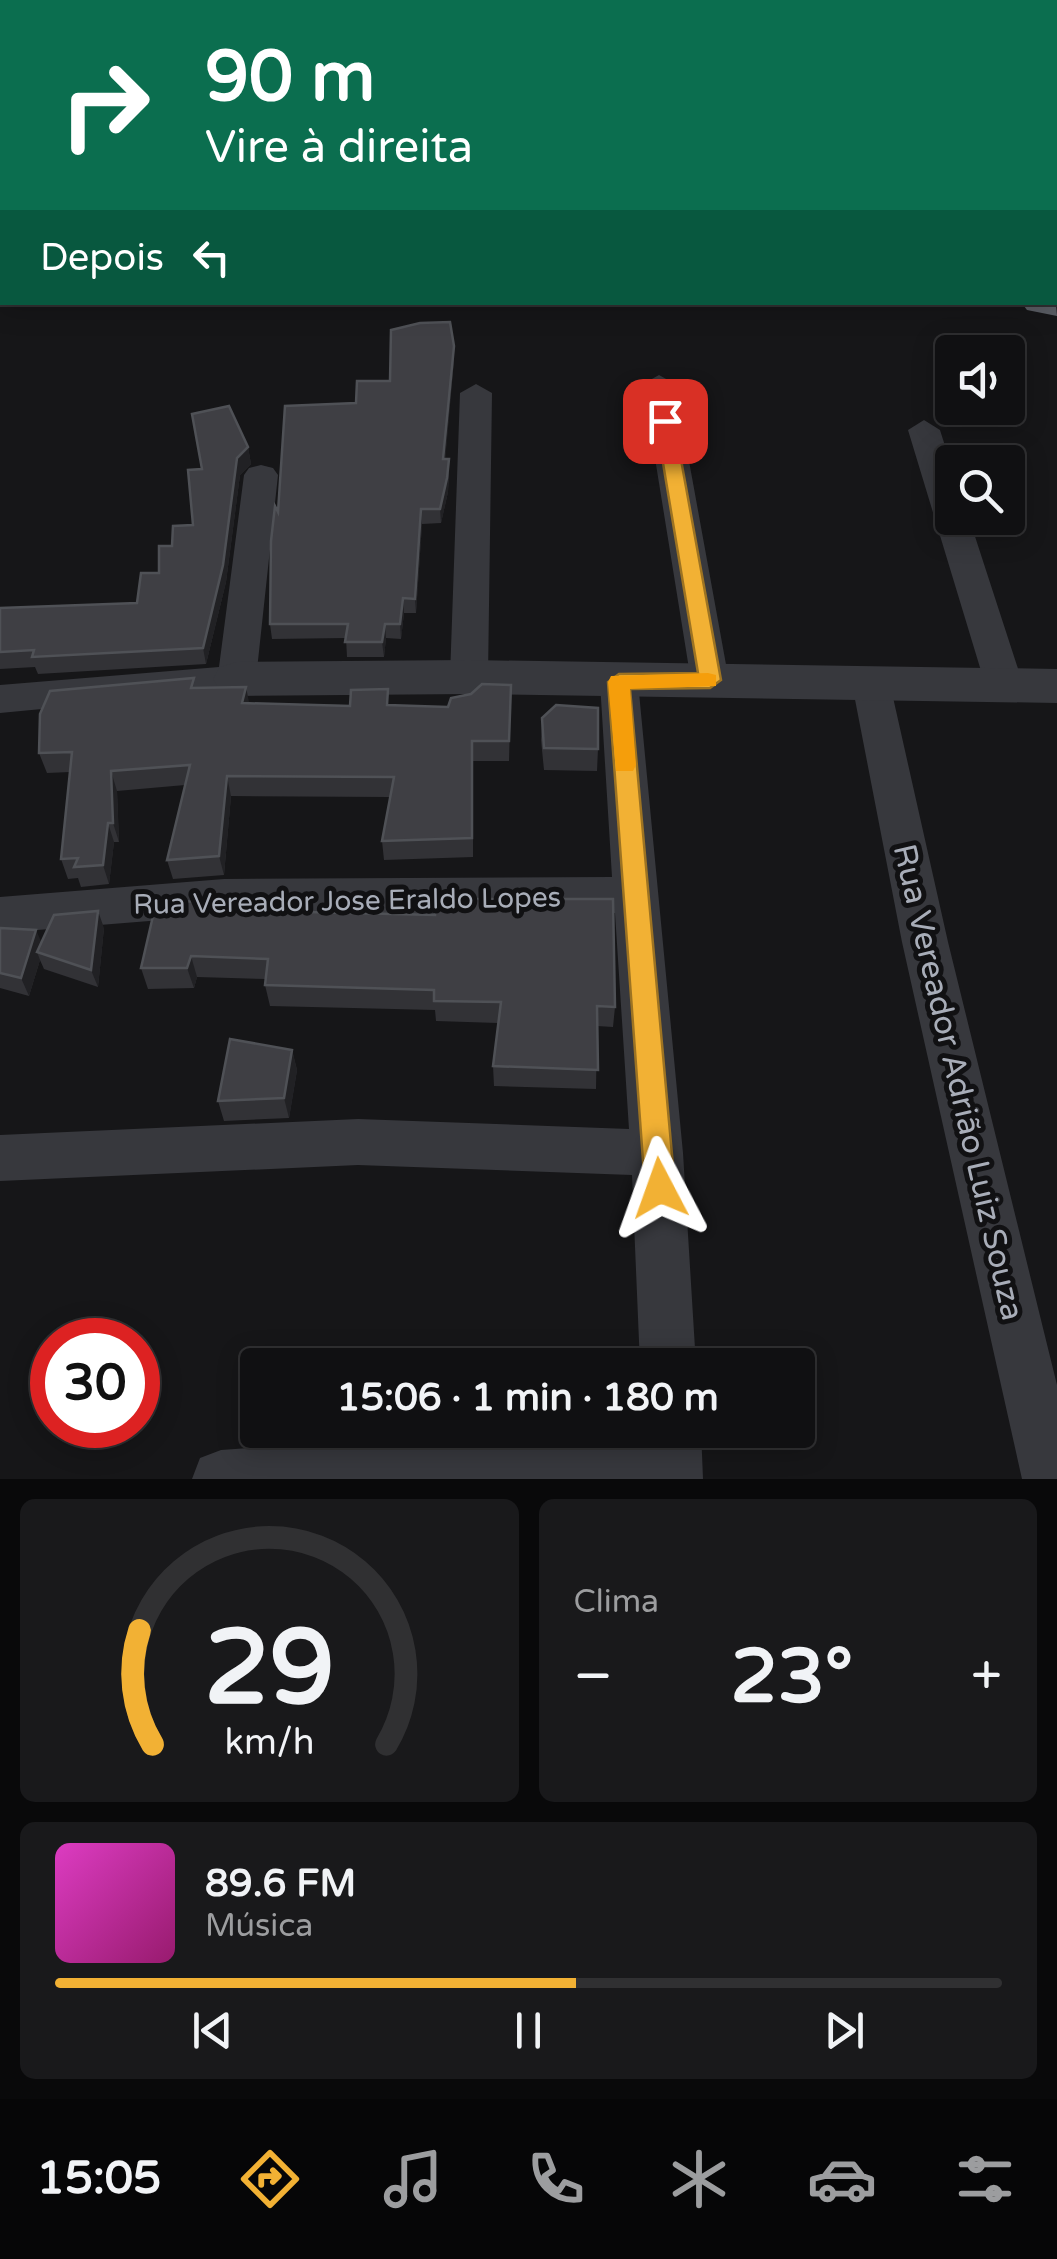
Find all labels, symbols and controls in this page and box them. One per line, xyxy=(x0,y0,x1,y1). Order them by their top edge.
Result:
text: 90 m xyxy=(205,36,375,120)
icon: right xyxy=(40,40,170,170)
text: Vire à direita xyxy=(205,121,473,175)
icon: left xyxy=(184,230,239,285)
text: Depois xyxy=(40,235,164,281)
map controls xyxy=(935,335,1025,535)
button: sound xyxy=(935,335,1025,425)
pin xyxy=(623,379,708,464)
icon: arrive xyxy=(638,394,693,449)
button: search xyxy=(935,445,1025,535)
street label: Rua Vereador Adrião Luiz Souza xyxy=(885,840,1031,1324)
street label: Rua Vereador Jose Eraldo Lopes xyxy=(133,880,561,922)
position arrow xyxy=(608,1136,712,1240)
speed limit sign: 30 xyxy=(30,1318,160,1448)
text: 15:06 · 1 min · 180 m xyxy=(336,1375,719,1421)
text: Clima xyxy=(574,1583,659,1621)
text: 29 xyxy=(204,1607,335,1732)
text: 23° xyxy=(731,1632,853,1722)
text: − xyxy=(574,1644,613,1710)
text: + xyxy=(971,1644,1002,1710)
text: km/h xyxy=(224,1721,314,1764)
text: 89.6 FM xyxy=(205,1861,356,1907)
text: Música xyxy=(205,1907,313,1945)
icon: previous xyxy=(185,2003,240,2058)
icon: pause xyxy=(501,2003,556,2058)
icon: next xyxy=(817,2003,872,2058)
icon: directions xyxy=(235,2144,305,2214)
icon: music xyxy=(378,2144,448,2214)
icon: phone xyxy=(521,2144,591,2214)
icon: climate xyxy=(664,2144,734,2214)
icon: car xyxy=(807,2144,877,2214)
icon: filters xyxy=(950,2144,1020,2214)
text: 15:05 xyxy=(37,2152,161,2206)

